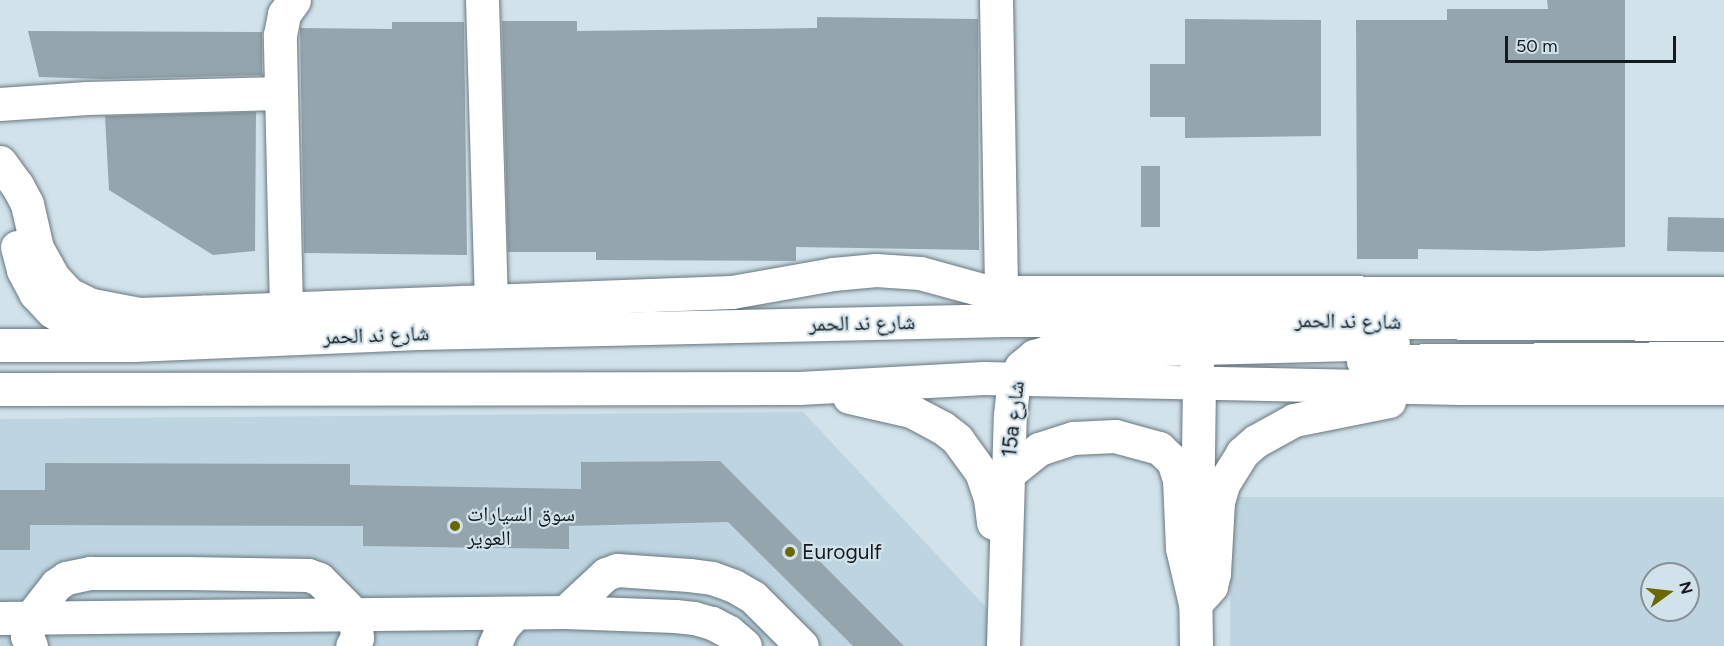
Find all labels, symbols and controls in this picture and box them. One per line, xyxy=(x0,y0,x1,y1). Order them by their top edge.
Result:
scale bar xyxy=(1508,24,1679,62)
text: 50 m xyxy=(1516,35,1558,57)
street label: شارع ند الحمر xyxy=(1294,307,1402,335)
street label: شارع ند الحمر xyxy=(808,309,916,337)
street label: شارع ند الحمر xyxy=(322,321,430,349)
street label: 15a شارع xyxy=(996,380,1030,458)
place label: سوق السيارات العوير xyxy=(467,501,575,551)
marker: سوق السيارات العوير xyxy=(448,519,462,533)
place label: Eurogulf xyxy=(802,539,882,565)
marker: Eurogulf xyxy=(783,545,797,559)
north arrow xyxy=(1640,562,1700,622)
text: N xyxy=(1675,579,1697,596)

